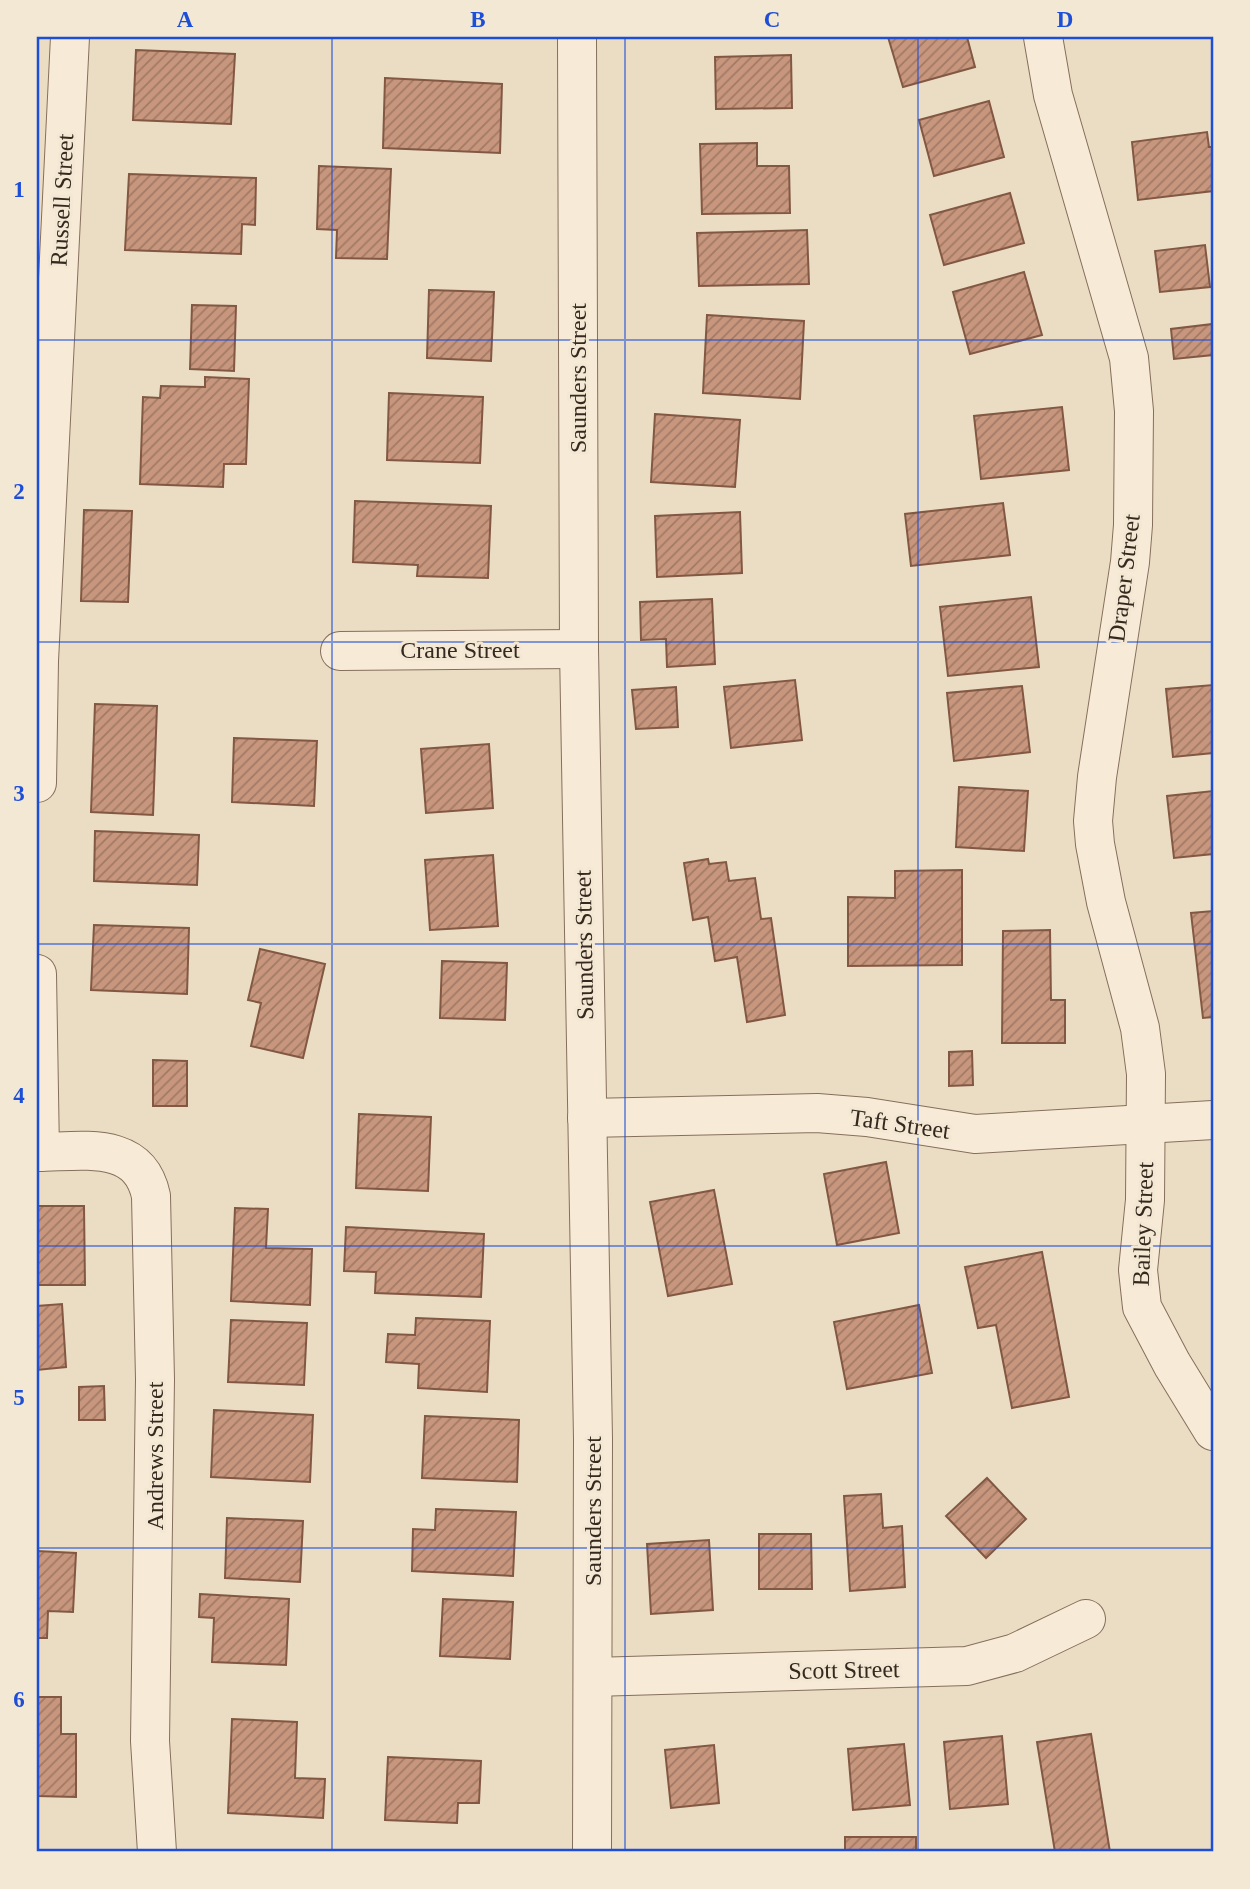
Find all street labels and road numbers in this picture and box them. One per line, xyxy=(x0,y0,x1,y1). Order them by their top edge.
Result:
street label: Russell Street xyxy=(46,133,78,267)
street label: Saunders Street xyxy=(565,303,591,453)
street label: Draper Street xyxy=(1103,512,1145,643)
street label: Crane Street xyxy=(400,637,520,663)
street label: Saunders Street xyxy=(570,869,598,1020)
street label: Taft Street xyxy=(849,1104,952,1144)
street label: Bailey Street xyxy=(1128,1161,1158,1287)
street label: Andrews Street xyxy=(142,1381,168,1530)
street label: Saunders Street xyxy=(580,1436,606,1586)
street label: Scott Street xyxy=(788,1656,900,1684)

